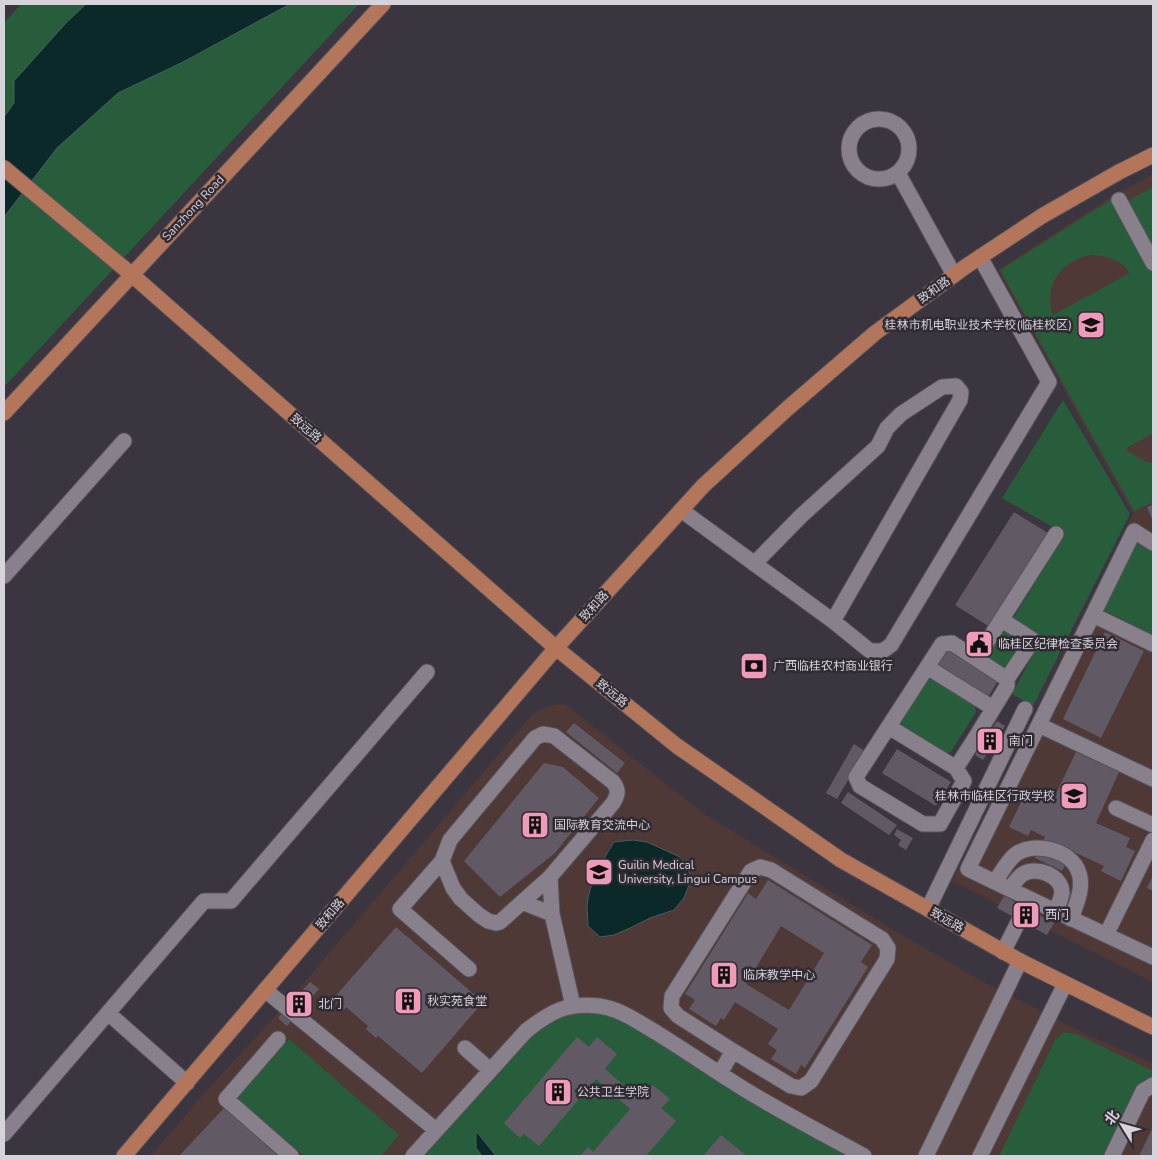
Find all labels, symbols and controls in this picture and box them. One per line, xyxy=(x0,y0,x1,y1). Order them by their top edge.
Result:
street label: Sanzhong Road xyxy=(158,172,228,244)
street label: 致和路 xyxy=(915,273,953,307)
school or university icon: 桂林市机电职业技术学校(临桂校区) xyxy=(1076,310,1106,340)
place label: 桂林市机电职业技术学校(临桂校区) xyxy=(884,317,1072,333)
street label: 致远路 xyxy=(287,410,325,446)
street label: 致和路 xyxy=(576,587,612,625)
public building icon: 临桂区纪律检查委员会 xyxy=(964,629,994,659)
place label: 临桂区纪律检查委员会 xyxy=(998,636,1118,652)
bank icon: 广西临桂农村商业银行 xyxy=(739,651,769,681)
place label: 广西临桂农村商业银行 xyxy=(773,658,893,674)
street label: 致远路 xyxy=(593,675,631,711)
building icon: 南门 xyxy=(975,726,1005,756)
place label: 南门 xyxy=(1009,733,1033,749)
school or university icon: 桂林市临桂区行政学校 xyxy=(1059,781,1089,811)
place label: 桂林市临桂区行政学校 xyxy=(935,788,1055,804)
building icon: 国际教育交流中心 xyxy=(520,810,550,840)
place label: 国际教育交流中心 xyxy=(554,817,650,833)
school or university icon: Guilin Medical University, Lingui Campus xyxy=(584,857,614,887)
place label: Guilin Medical University, Lingui Campus xyxy=(618,857,757,887)
street label: 致和路 xyxy=(312,895,348,933)
building icon: 西门 xyxy=(1011,900,1041,930)
street label: 致远路 xyxy=(927,904,967,936)
place label: 西门 xyxy=(1045,907,1069,923)
building icon: 临床教学中心 xyxy=(709,960,739,990)
place label: 临床教学中心 xyxy=(743,967,815,983)
building icon: 秋实苑食堂 xyxy=(393,986,423,1016)
building icon: 北门 xyxy=(284,989,314,1019)
place label: 秋实苑食堂 xyxy=(427,993,487,1009)
place label: 北门 xyxy=(318,996,342,1012)
building icon: 公共卫生学院 xyxy=(543,1077,573,1107)
place label: 公共卫生学院 xyxy=(577,1084,649,1100)
north arrow xyxy=(1097,1100,1147,1150)
text: 北 xyxy=(1100,1106,1124,1129)

